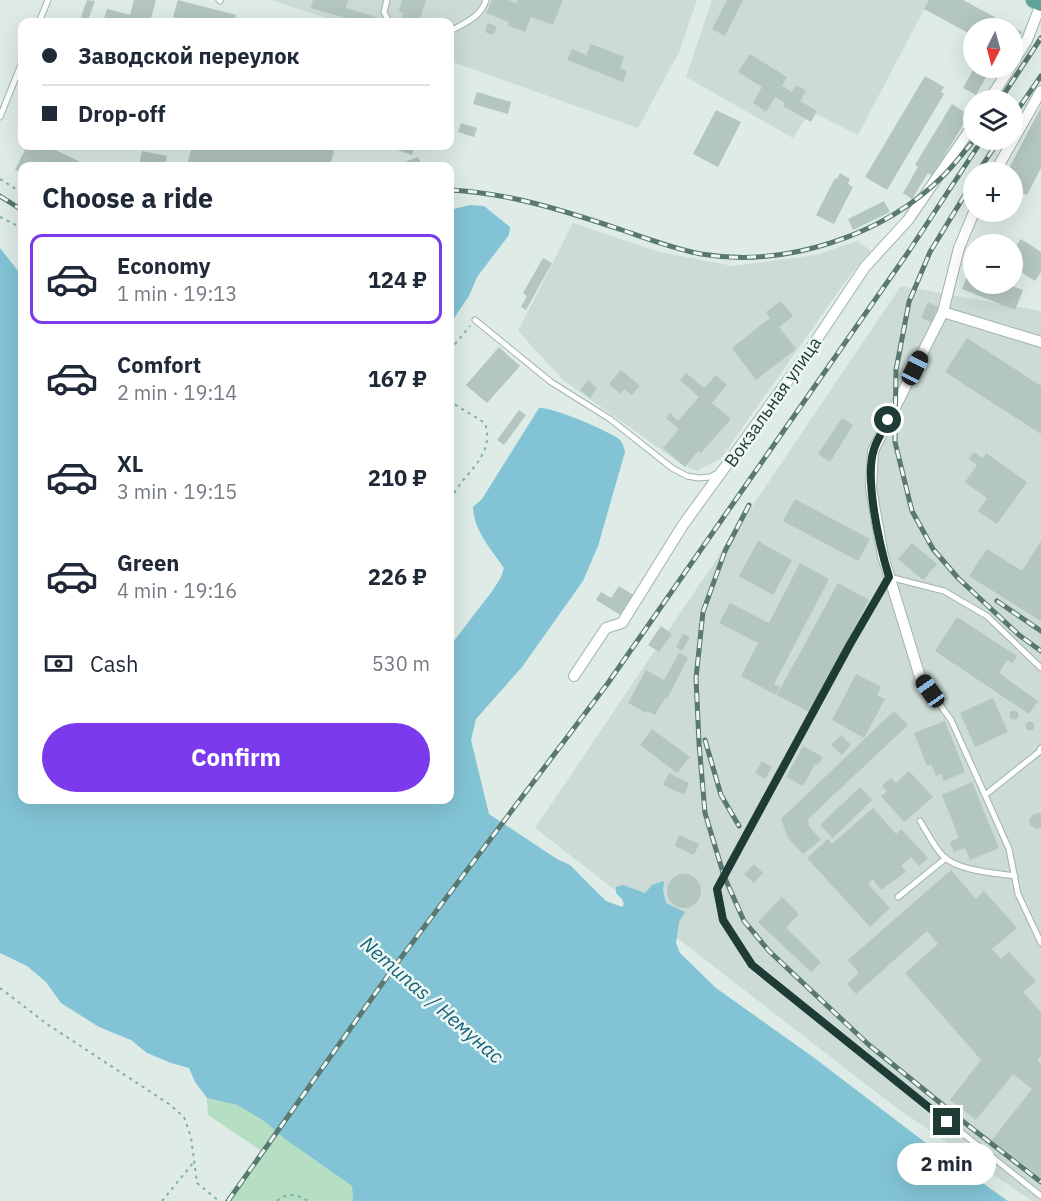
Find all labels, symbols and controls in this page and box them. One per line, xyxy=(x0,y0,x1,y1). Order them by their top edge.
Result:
north arrow xyxy=(963,18,1023,78)
map controls xyxy=(963,18,1023,294)
text: Заводской переулок xyxy=(78,41,300,70)
button: layers xyxy=(963,90,1023,150)
text: Drop-off xyxy=(78,99,165,128)
button: + xyxy=(963,162,1023,222)
text: Choose a ride xyxy=(42,180,213,215)
button: − xyxy=(963,234,1023,294)
text: Economy xyxy=(117,251,211,280)
icon: car xyxy=(45,252,99,306)
text: 124 ₽ xyxy=(368,265,427,294)
text: 1 min · 19:13 xyxy=(117,280,237,307)
street label: Вокзальная улица xyxy=(719,332,826,471)
car xyxy=(899,348,931,388)
text: Comfort xyxy=(117,350,201,379)
icon: car xyxy=(45,351,99,405)
text: 167 ₽ xyxy=(368,364,427,393)
text: 2 min · 19:14 xyxy=(117,379,237,406)
route start xyxy=(874,406,901,433)
text: XL xyxy=(117,449,143,478)
icon: car xyxy=(45,450,99,504)
text: 210 ₽ xyxy=(368,463,427,492)
text: 3 min · 19:15 xyxy=(117,478,237,505)
text: Green xyxy=(117,548,179,577)
icon: car xyxy=(45,549,99,603)
text: 226 ₽ xyxy=(368,562,427,591)
text: 4 min · 19:16 xyxy=(117,577,237,604)
icon: cash xyxy=(42,647,75,680)
text: Cash xyxy=(90,649,139,678)
text: 530 m xyxy=(372,650,430,677)
car xyxy=(912,671,948,711)
button: Confirm xyxy=(42,723,430,792)
water label: Nemunas / Немунас xyxy=(355,930,510,1069)
route end xyxy=(933,1108,960,1135)
callout: 2 min xyxy=(898,1143,996,1185)
text: 2 min xyxy=(920,1150,973,1177)

